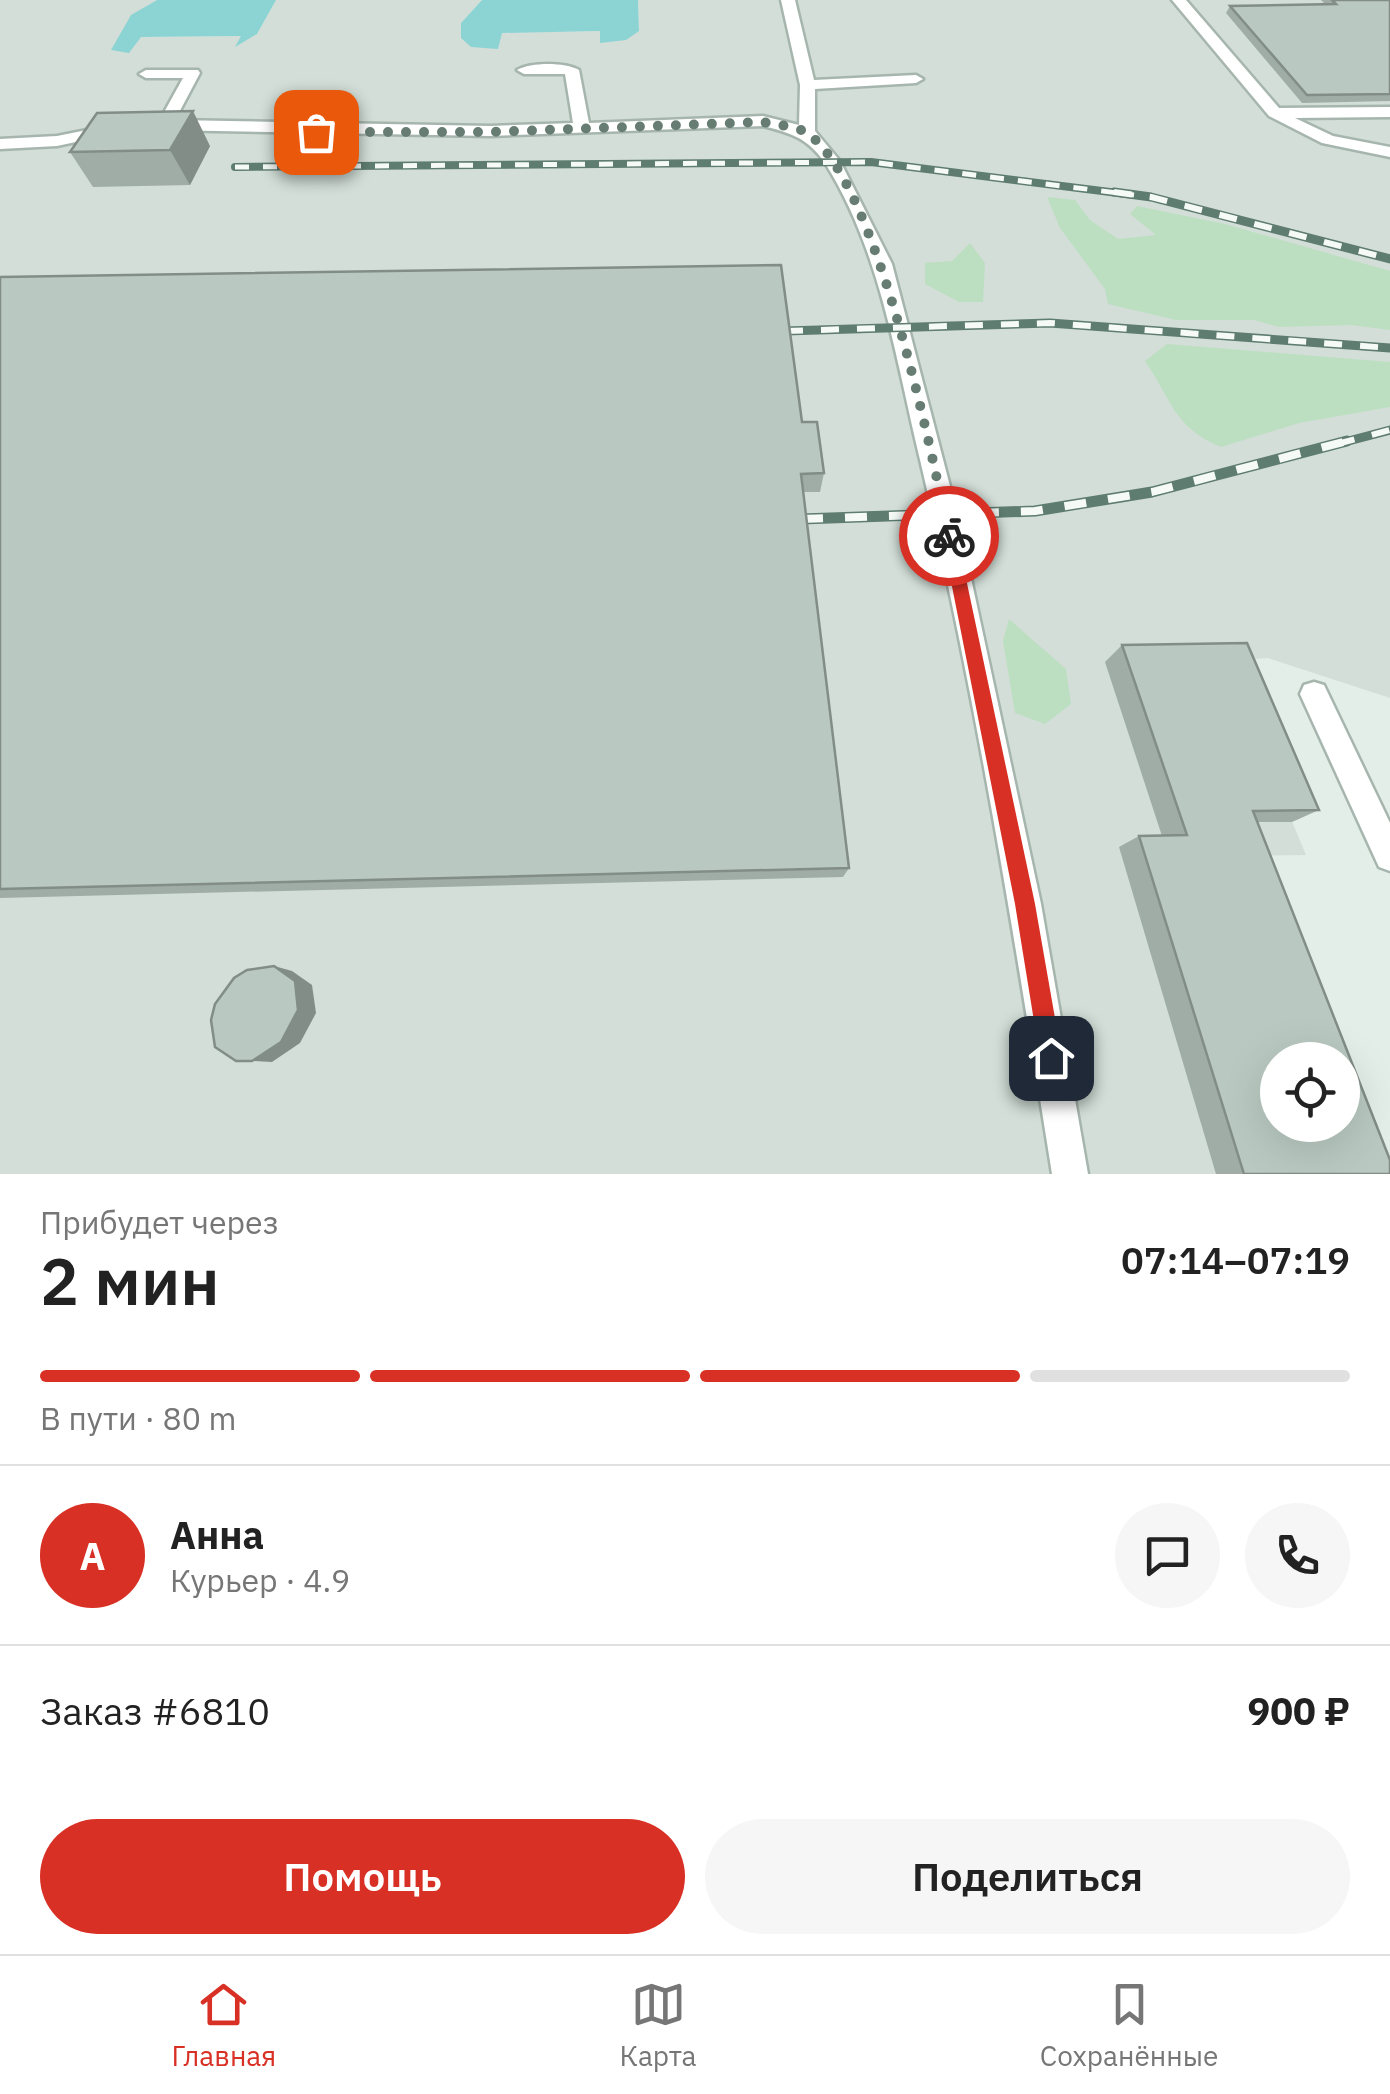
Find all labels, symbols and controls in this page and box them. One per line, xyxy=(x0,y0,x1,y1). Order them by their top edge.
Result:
pin xyxy=(274,90,359,175)
icon: bag xyxy=(289,105,344,160)
courier xyxy=(899,486,999,586)
icon: bike xyxy=(922,509,977,564)
pin xyxy=(1009,1016,1094,1101)
icon: home xyxy=(1024,1031,1079,1086)
map controls xyxy=(1260,1042,1360,1142)
button: locate xyxy=(1260,1042,1360,1142)
text: Прибудет через xyxy=(40,1201,279,1243)
text: 07:14–07:19 xyxy=(1121,1235,1350,1284)
text: 2 мин xyxy=(40,1238,220,1323)
text: В пути · 80 m xyxy=(40,1397,236,1439)
button: chat xyxy=(1115,1503,1220,1608)
button: phone xyxy=(1245,1503,1350,1608)
text: Анна xyxy=(170,1510,264,1559)
text: А xyxy=(79,1531,106,1580)
text: Курьер · 4.9 xyxy=(170,1559,350,1601)
text: Заказ #6810 xyxy=(40,1686,270,1735)
text: 900 ₽ xyxy=(1248,1686,1350,1735)
button: Помощь xyxy=(40,1819,685,1934)
button: Поделиться xyxy=(705,1819,1350,1934)
tab: Главная xyxy=(172,1977,276,2074)
tab: Карта xyxy=(620,1977,697,2074)
tab: Сохранённые xyxy=(1040,1977,1218,2074)

